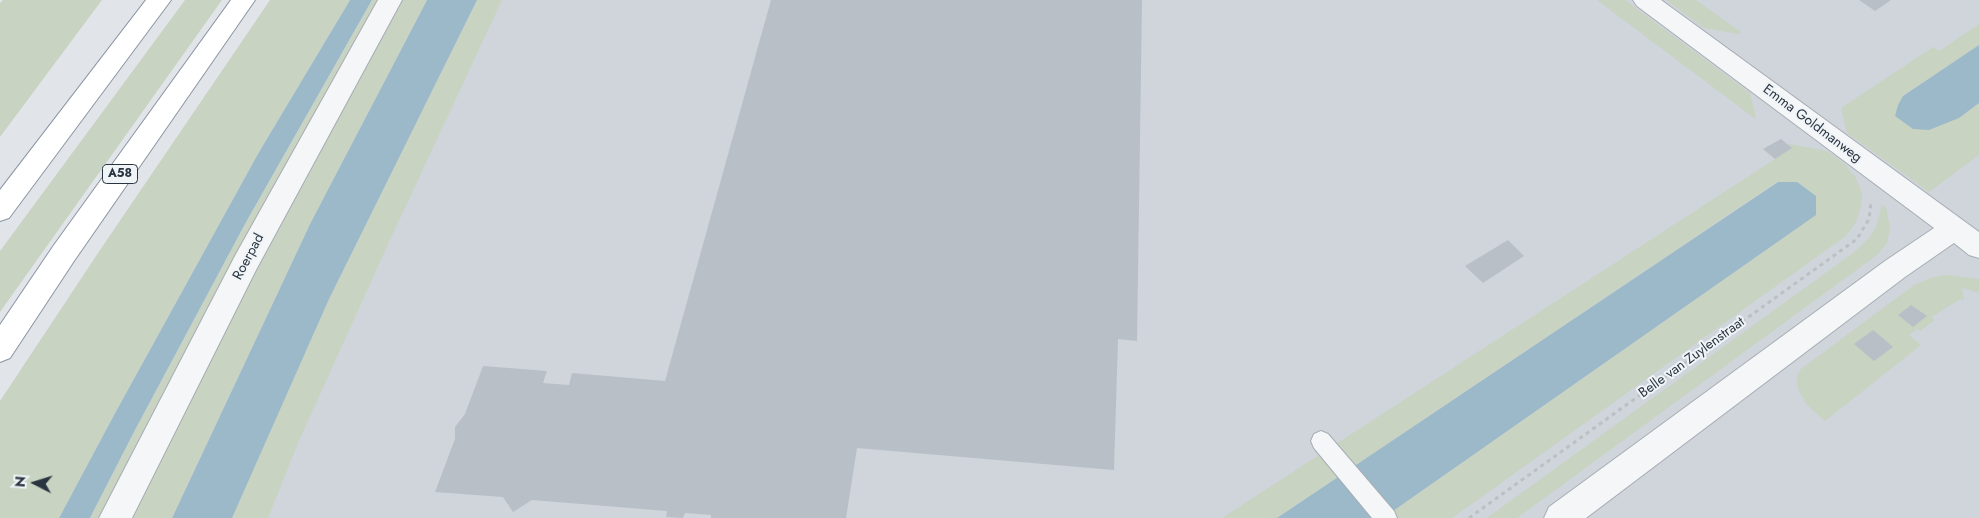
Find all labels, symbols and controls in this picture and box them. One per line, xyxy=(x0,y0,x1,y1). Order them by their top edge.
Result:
street label: Emma Goldmanweg xyxy=(1759,81,1865,167)
road number: A58 xyxy=(102,164,138,183)
street label: Roerpad xyxy=(230,231,268,283)
street label: Belle van Zuylenstraat xyxy=(1636,314,1748,402)
north arrow xyxy=(10,458,60,508)
text: N xyxy=(10,475,31,488)

